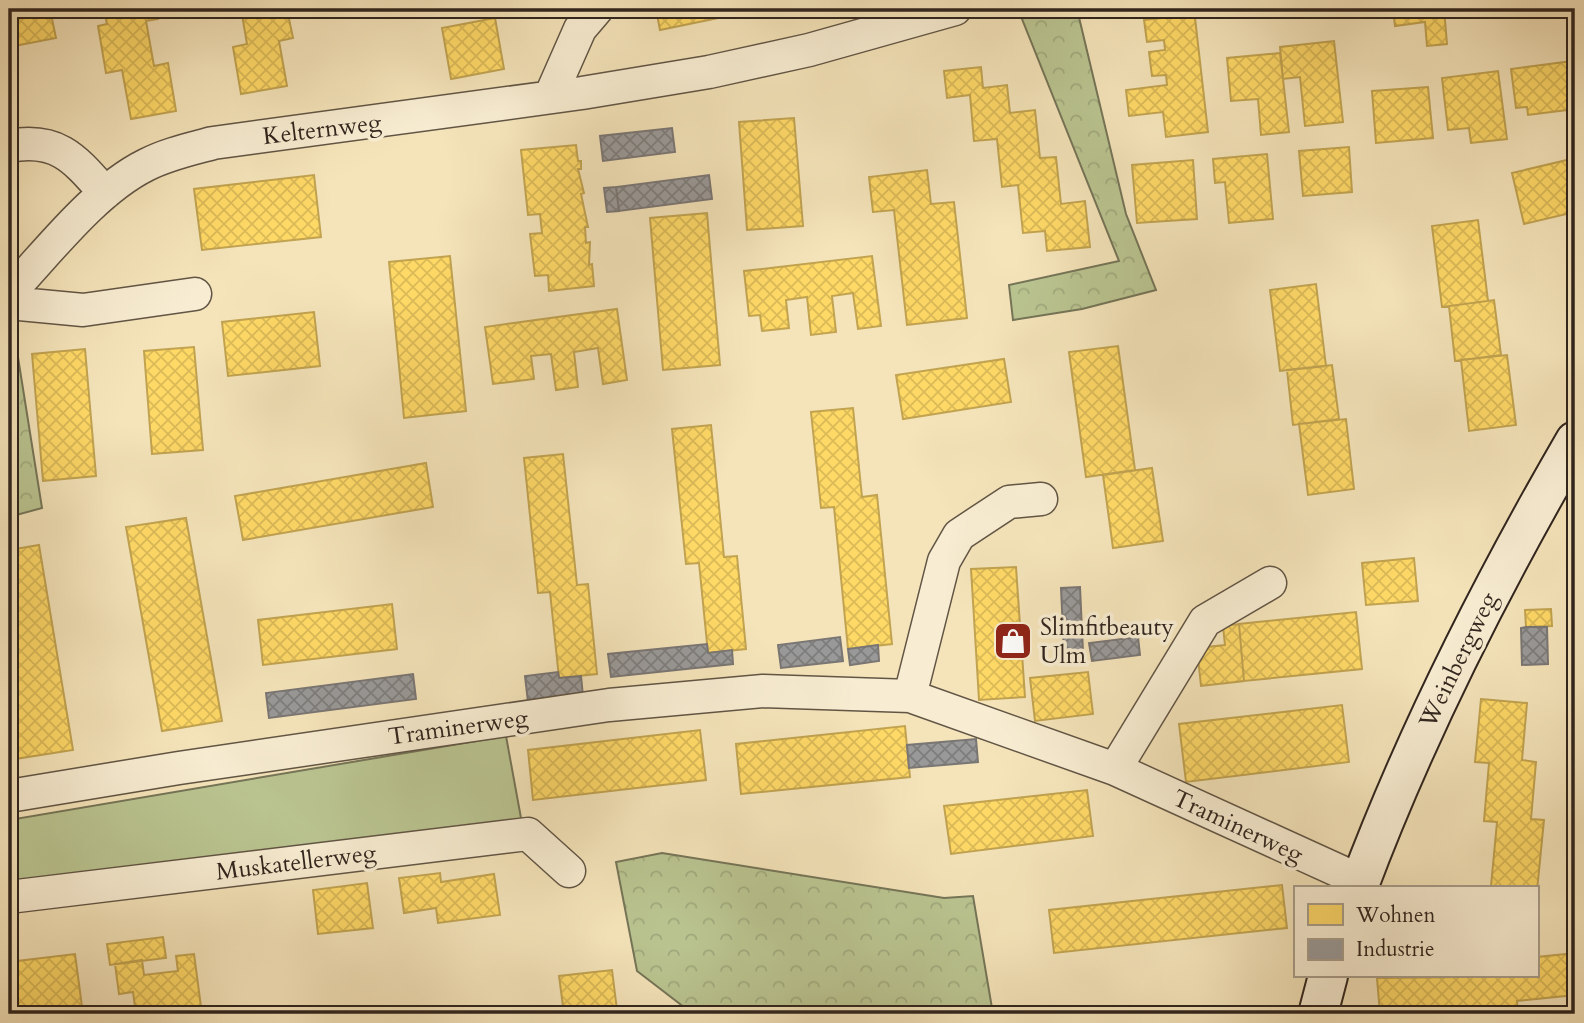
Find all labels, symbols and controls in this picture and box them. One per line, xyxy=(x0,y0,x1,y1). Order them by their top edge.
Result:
street label: Kelternweg xyxy=(261,106,384,153)
street label: Weinbergweg xyxy=(1411,586,1506,735)
place label: Slimfitbeauty Ulm xyxy=(1040,611,1174,672)
shop icon: Slimfitbeauty Ulm xyxy=(992,620,1034,662)
street label: Traminerweg xyxy=(386,701,531,754)
street label: Traminerweg xyxy=(1167,782,1309,871)
street label: Muskatellerweg xyxy=(214,836,378,889)
legend xyxy=(1294,886,1538,978)
text: Wohnen xyxy=(1355,901,1436,930)
text: Industrie xyxy=(1356,935,1435,964)

